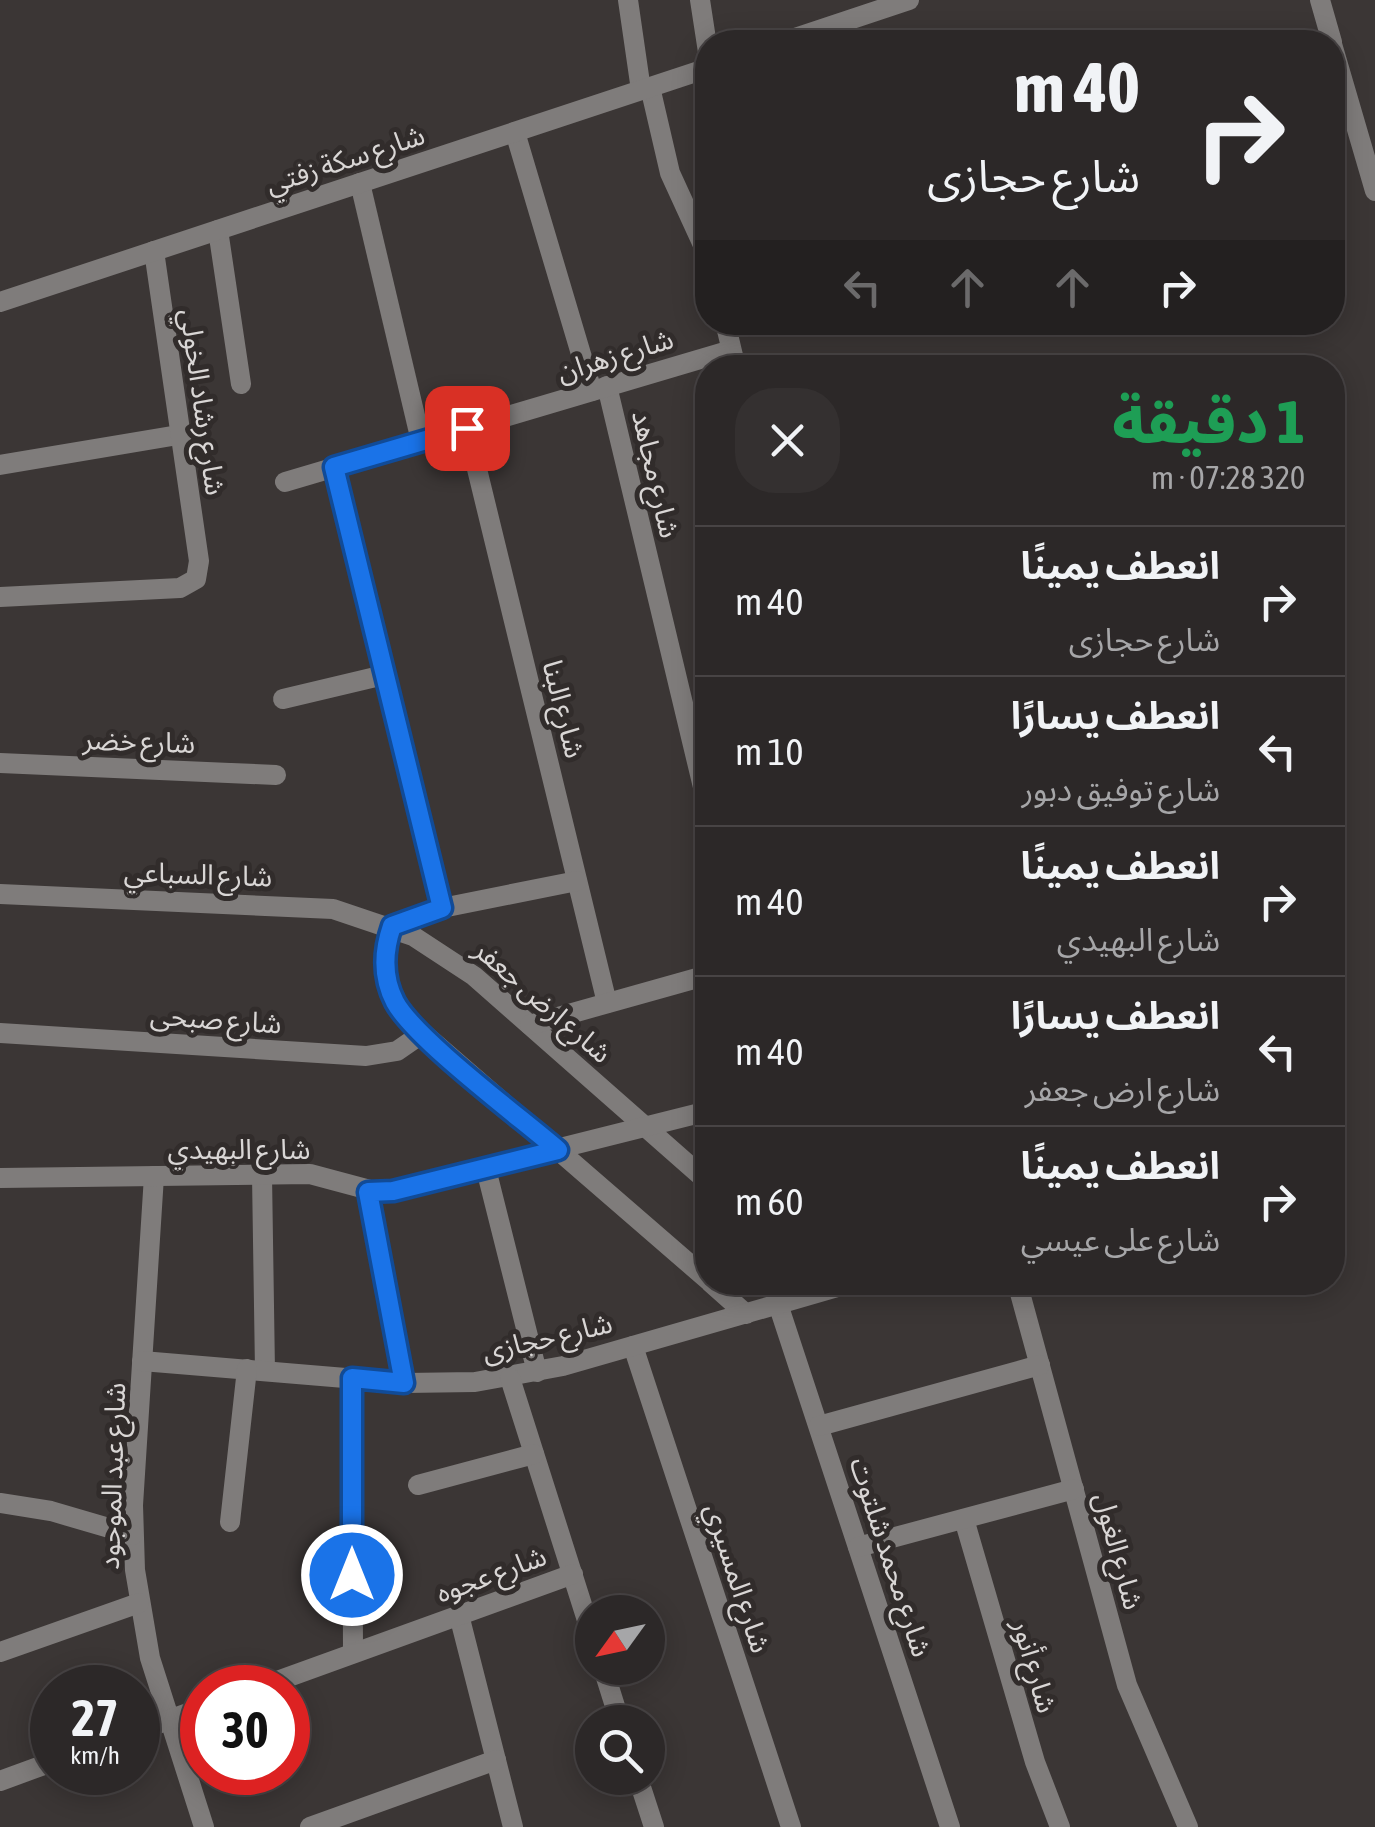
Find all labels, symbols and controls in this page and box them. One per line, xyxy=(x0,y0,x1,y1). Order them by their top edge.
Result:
text: 40 m xyxy=(1014,47,1140,127)
icon: right xyxy=(1175,70,1305,200)
street label: شارع سكة زفتي xyxy=(262,118,430,205)
text: شارع حجازى xyxy=(927,150,1140,202)
icon: left xyxy=(835,260,890,315)
icon: ahead xyxy=(940,260,995,315)
icon: ahead xyxy=(1045,260,1100,315)
icon: right xyxy=(1150,260,1205,315)
street label: شارع رشاد الخولي xyxy=(169,307,232,498)
street label: شارع زهران xyxy=(553,322,678,393)
pin xyxy=(425,386,510,471)
text: 1 دقيقة xyxy=(1112,387,1305,456)
button: close xyxy=(735,388,840,493)
icon: arrive xyxy=(440,401,495,456)
street label: شارع مجاهد xyxy=(621,407,686,542)
text: 320 m · 07:28 xyxy=(1151,459,1305,496)
text: انعطف يمينًا xyxy=(1020,544,1220,587)
icon: right xyxy=(1250,574,1305,629)
text: 40 m xyxy=(735,580,803,623)
text: شارع حجازى xyxy=(1069,621,1220,658)
street label: شارع البنا xyxy=(532,657,592,762)
text: انعطف يسارًا xyxy=(1011,694,1220,737)
street label: شارع خضر xyxy=(81,723,196,764)
icon: left xyxy=(1250,724,1305,779)
text: 10 m xyxy=(735,730,803,773)
text: شارع توفيق دبور xyxy=(1021,771,1220,808)
text: انعطف يمينًا xyxy=(1020,844,1220,887)
street label: شارع السباعي xyxy=(123,855,273,898)
icon: right xyxy=(1250,874,1305,929)
text: 40 m xyxy=(735,880,803,923)
text: شارع البهيدي xyxy=(1057,921,1220,958)
street label: شارع ارض جعفر xyxy=(464,932,618,1073)
text: انعطف يسارًا xyxy=(1011,994,1220,1037)
street label: شارع صبحى xyxy=(149,998,283,1045)
icon: left xyxy=(1250,1024,1305,1079)
text: 40 m xyxy=(735,1030,803,1073)
text: شارع ارض جعفر xyxy=(1025,1071,1220,1108)
street label: شارع البهيدي xyxy=(168,1133,310,1170)
text: انعطف يمينًا xyxy=(1020,1144,1220,1187)
icon: right xyxy=(1250,1174,1305,1229)
text: 60 m xyxy=(735,1180,803,1223)
text: شارع على عيسي xyxy=(1021,1221,1220,1258)
street label: شارع حجازى xyxy=(479,1307,616,1372)
street label: شارع عبد الموجود xyxy=(93,1382,136,1570)
street label: شارع محمد شلتوت xyxy=(839,1453,938,1662)
street label: شارع الغول xyxy=(1083,1489,1150,1614)
street label: شارع المسيري xyxy=(694,1499,777,1658)
position arrow xyxy=(300,1523,404,1627)
street label: شارع عجوه xyxy=(432,1539,552,1613)
north arrow xyxy=(575,1595,665,1685)
map controls xyxy=(575,1595,665,1795)
street label: شارع أنور xyxy=(1001,1614,1065,1718)
speed limit sign: 30 xyxy=(180,1665,310,1795)
text: 27 xyxy=(71,1689,118,1747)
button: search xyxy=(575,1705,665,1795)
text: km/h xyxy=(70,1741,120,1769)

